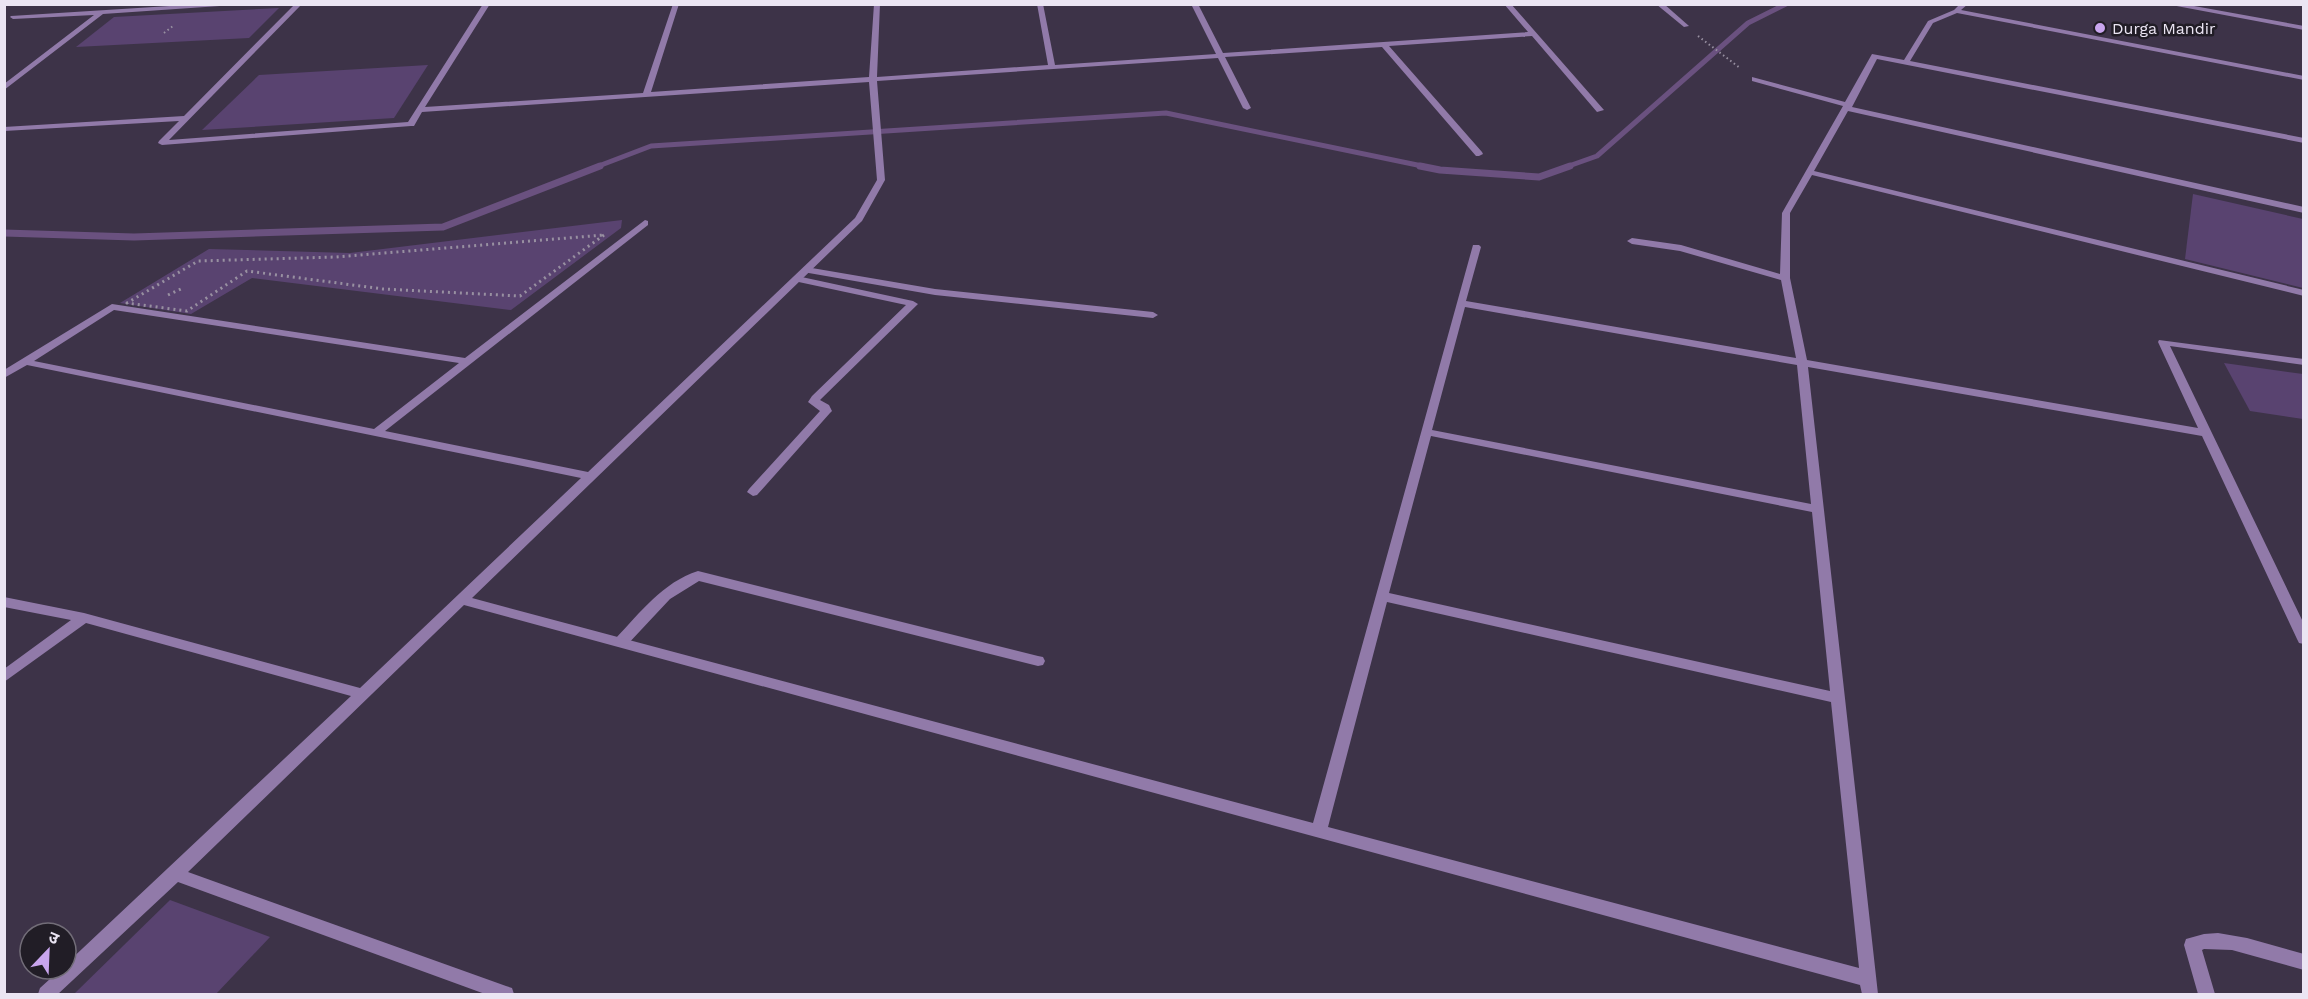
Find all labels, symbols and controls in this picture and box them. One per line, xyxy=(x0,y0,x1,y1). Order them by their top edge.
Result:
place label: Durga Mandir xyxy=(2112,19,2216,38)
marker: Durga Mandir xyxy=(2093,21,2107,35)
north arrow xyxy=(18,921,78,981)
text: उ xyxy=(46,927,62,948)

